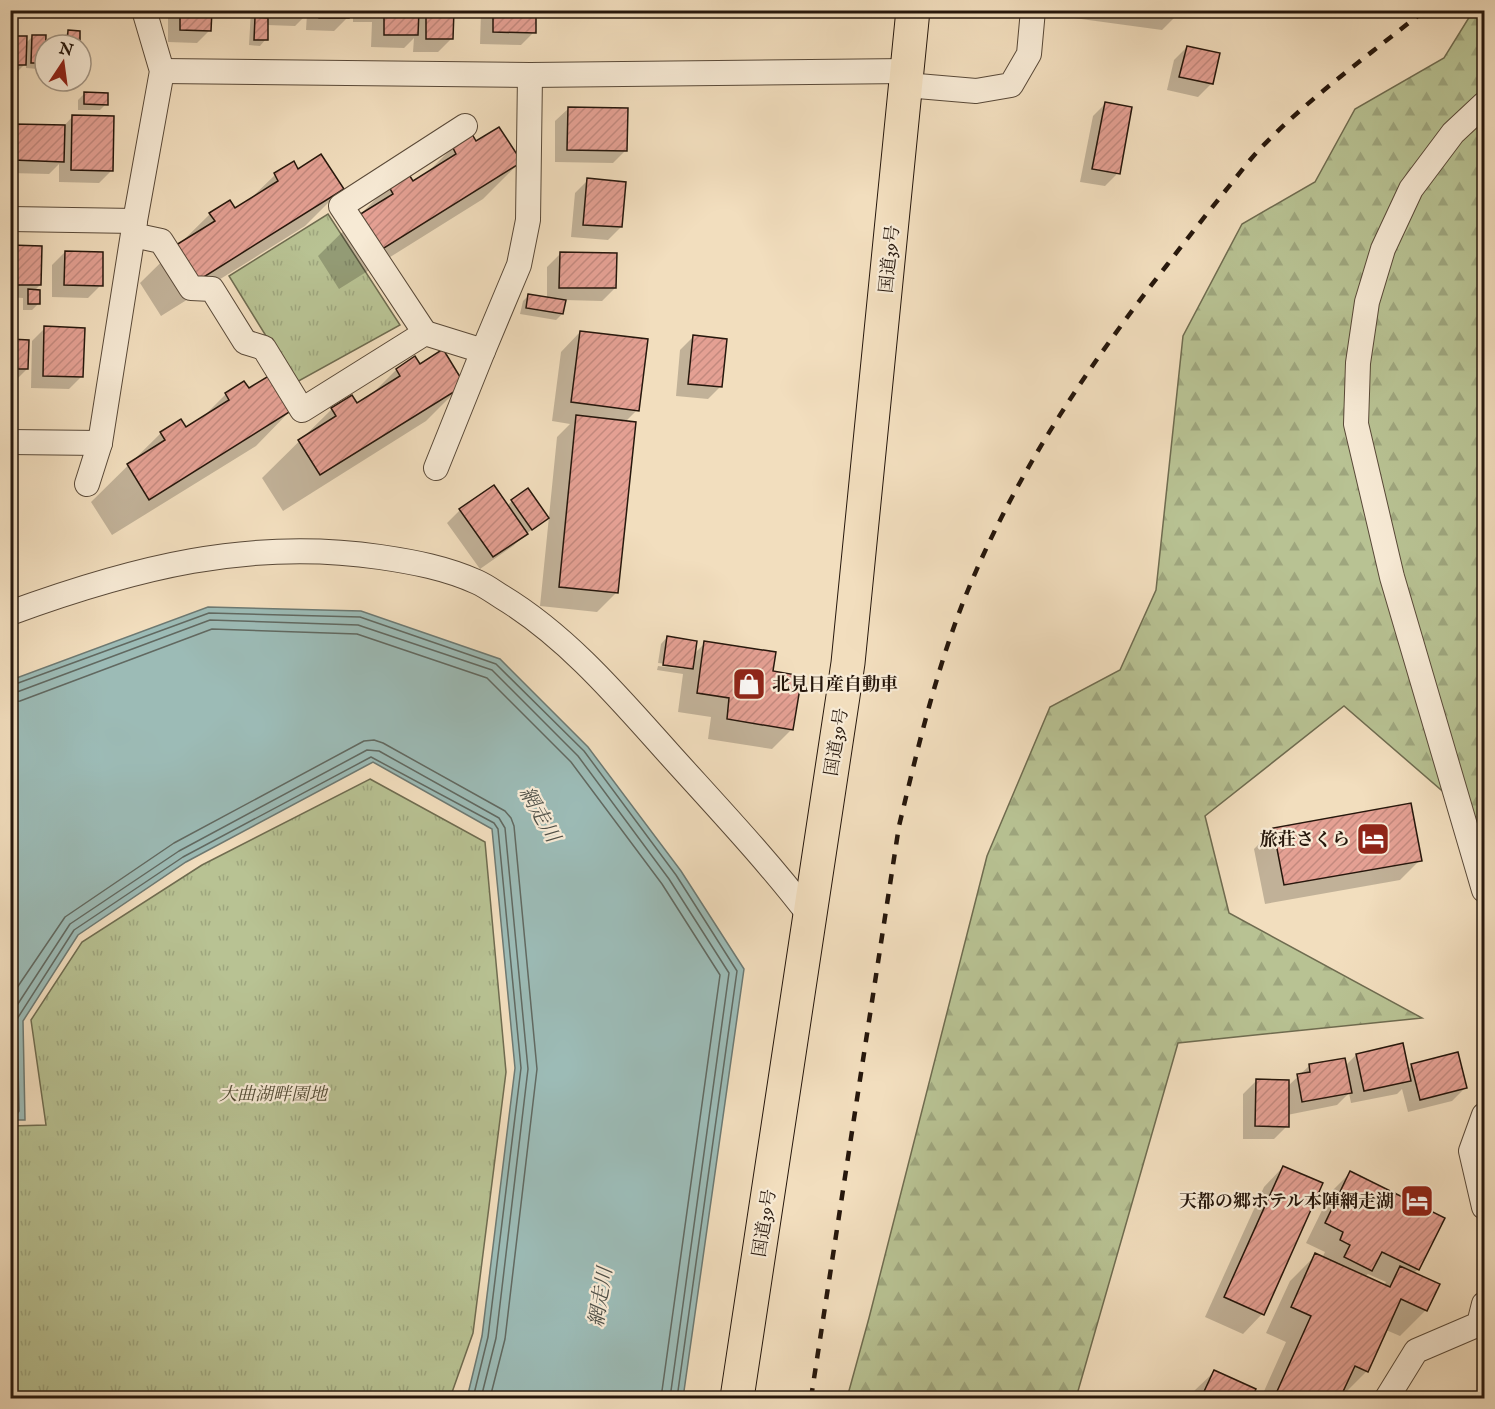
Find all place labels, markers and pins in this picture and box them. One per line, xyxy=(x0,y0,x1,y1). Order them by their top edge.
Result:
shop icon: 北見日産自動車 xyxy=(731,666,767,702)
place label: 北見日産自動車 xyxy=(772,674,898,697)
hotel icon: 旅荘さくら xyxy=(1355,821,1391,857)
place label: 旅荘さくら xyxy=(1259,829,1350,852)
hotel icon: 天都の郷ホテル本陣網走湖 xyxy=(1399,1183,1435,1219)
place label: 天都の郷ホテル本陣網走湖 xyxy=(1179,1191,1394,1214)

